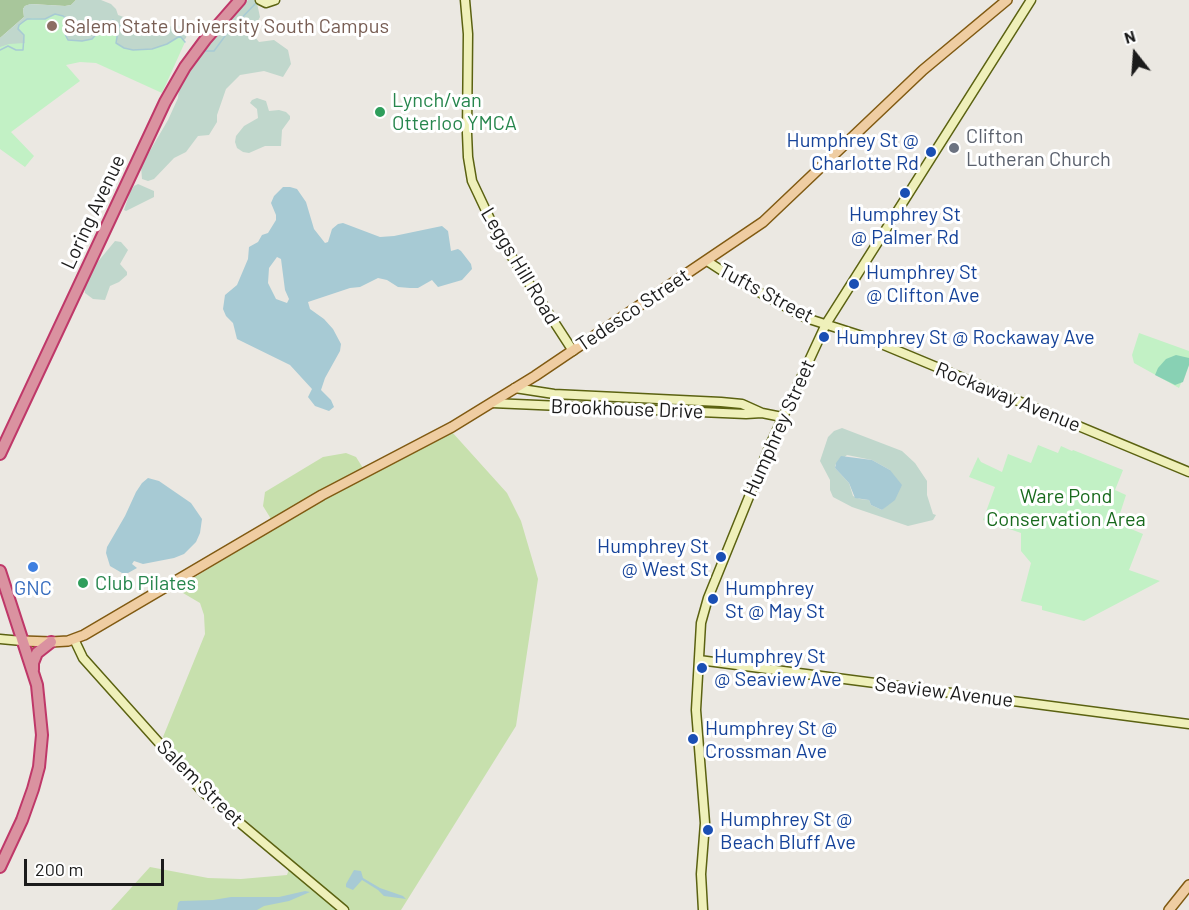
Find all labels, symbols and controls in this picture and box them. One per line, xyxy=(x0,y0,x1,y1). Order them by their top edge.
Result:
place label: Salem State University South Campus xyxy=(64,14,389,38)
marker: Salem State University South Campus xyxy=(45,19,59,33)
north arrow xyxy=(1105,24,1165,84)
text: N xyxy=(1122,26,1137,47)
place label: Lynch/van Otterloo YMCA xyxy=(392,88,517,135)
marker: Lynch/van Otterloo YMCA xyxy=(373,105,387,119)
place label: Clifton Lutheran Church xyxy=(966,124,1111,171)
place label: Humphrey St @ Charlotte Rd xyxy=(787,128,919,175)
marker: Clifton Lutheran Church xyxy=(947,141,961,155)
marker: Humphrey St @ Charlotte Rd xyxy=(924,145,938,159)
street label: Loring Avenue xyxy=(56,151,130,273)
marker: Humphrey St @ Palmer Rd xyxy=(898,186,912,200)
place label: Humphrey St @ Palmer Rd xyxy=(849,202,961,249)
street label: Leggs Hill Road xyxy=(476,203,564,329)
street label: Tufts Street xyxy=(715,258,817,328)
place label: Humphrey St @ Clifton Ave xyxy=(866,260,980,307)
street label: Tedesco Street xyxy=(572,263,694,357)
marker: Humphrey St @ Clifton Ave xyxy=(847,277,861,291)
place label: Humphrey St @ Rockaway Ave xyxy=(836,325,1095,349)
marker: Humphrey St @ Rockaway Ave xyxy=(817,330,831,344)
street label: Humphrey Street xyxy=(738,356,820,500)
street label: Rockaway Avenue xyxy=(932,357,1084,437)
street label: Brookhouse Drive xyxy=(550,394,704,424)
park label: Ware Pond Conservation Area xyxy=(986,484,1146,531)
place label: Humphrey St @ West St xyxy=(597,534,709,581)
marker: Humphrey St @ West St xyxy=(714,550,728,564)
marker: GNC xyxy=(26,560,40,574)
place label: Club Pilates xyxy=(95,571,196,595)
place label: GNC xyxy=(14,576,52,600)
marker: Club Pilates xyxy=(76,576,90,590)
place label: Humphrey St @ May St xyxy=(725,576,825,623)
marker: Humphrey St @ May St xyxy=(706,592,720,606)
place label: Humphrey St @ Seaview Ave xyxy=(714,644,842,691)
marker: Humphrey St @ Seaview Ave xyxy=(695,661,709,675)
street label: Seaview Avenue xyxy=(873,672,1015,712)
place label: Humphrey St @ Crossman Ave xyxy=(705,716,837,763)
marker: Humphrey St @ Crossman Ave xyxy=(686,732,700,746)
street label: Salem Street xyxy=(152,735,248,831)
place label: Humphrey St @ Beach Bluff Ave xyxy=(720,807,856,854)
marker: Humphrey St @ Beach Bluff Ave xyxy=(701,823,715,837)
scale bar xyxy=(27,847,166,885)
text: 200 m xyxy=(35,858,83,880)

